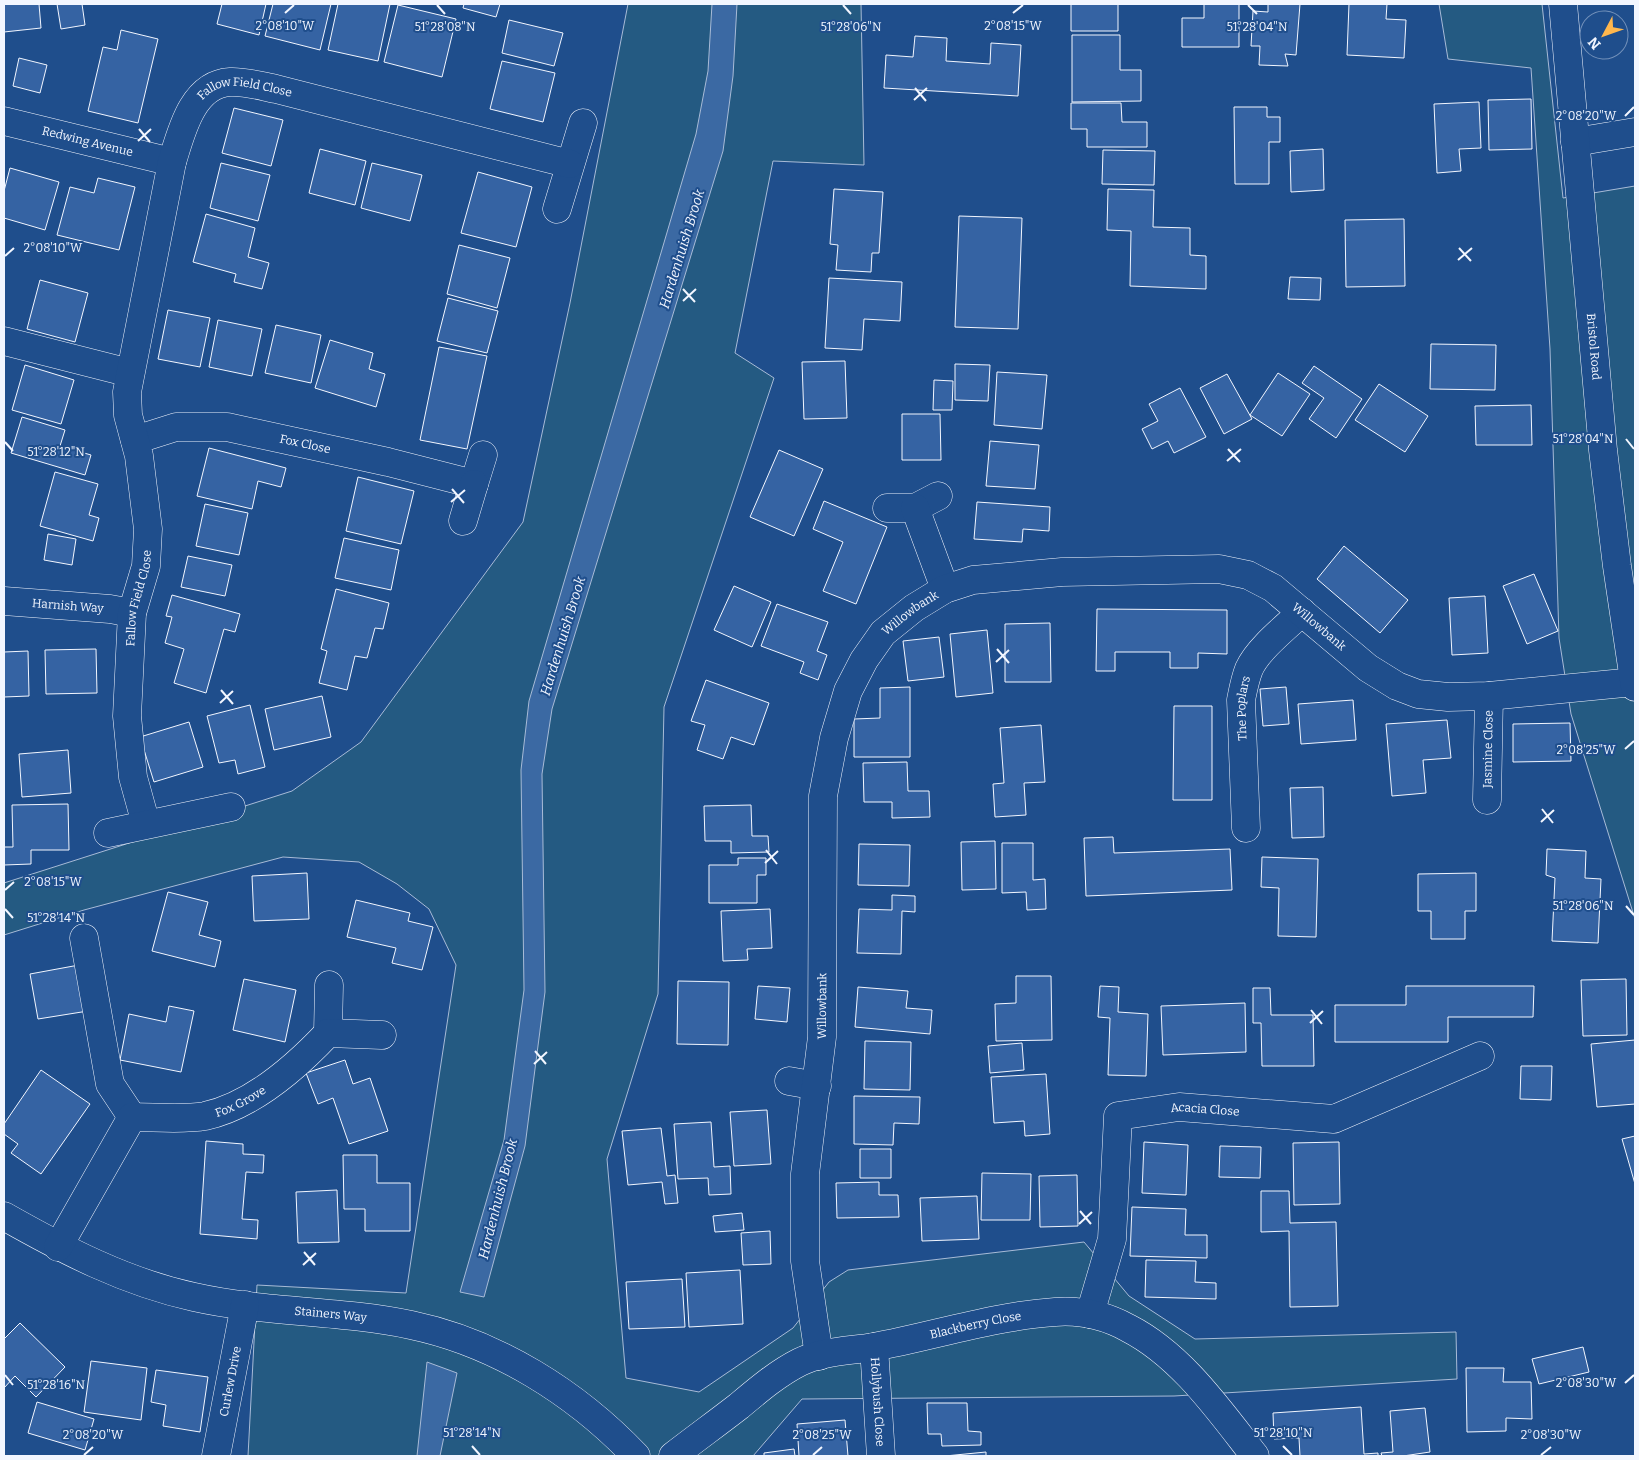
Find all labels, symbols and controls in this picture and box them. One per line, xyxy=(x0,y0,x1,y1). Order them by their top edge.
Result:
north arrow xyxy=(1579,10,1629,60)
text: 2°08'10"W xyxy=(256,19,315,33)
text: 2°08'15"W xyxy=(984,19,1042,33)
text: 51°28'08"N xyxy=(415,20,476,34)
text: 51°28'06"N xyxy=(820,20,882,34)
text: 51°28'04"N xyxy=(1227,20,1288,34)
text: N xyxy=(1584,33,1605,53)
street label: Fallow Field Close xyxy=(194,75,294,103)
text: 2°08'20"W xyxy=(1556,109,1617,123)
street label: Redwing Avenue xyxy=(41,124,134,159)
water label: Hardenhuish Brook xyxy=(656,187,708,311)
text: 2°08'10"W xyxy=(24,241,83,255)
street label: Bristol Road xyxy=(1584,313,1604,381)
street label: Fox Close xyxy=(278,432,332,456)
text: 51°28'04"N xyxy=(1553,432,1614,446)
text: 51°28'12"N xyxy=(27,445,85,459)
street label: Fallow Field Close xyxy=(123,550,154,647)
water label: Hardenhuish Brook xyxy=(537,574,589,698)
street label: Willowbank xyxy=(879,588,941,638)
street label: Harnish Way xyxy=(32,596,105,616)
street label: Willowbank xyxy=(1289,600,1349,654)
street label: The Poplars xyxy=(1233,674,1253,741)
street label: Jasmine Close xyxy=(1480,710,1496,789)
text: 2°08'25"W xyxy=(1556,743,1616,757)
text: 2°08'15"W xyxy=(24,875,82,889)
text: 51°28'06"N xyxy=(1552,899,1614,913)
text: 51°28'14"N xyxy=(27,911,86,925)
street label: Willowbank xyxy=(815,973,829,1039)
street label: Fox Grove xyxy=(213,1083,268,1120)
street label: Acacia Close xyxy=(1169,1100,1240,1119)
water label: Hardenhuish Brook xyxy=(475,1137,521,1261)
street label: Stainers Way xyxy=(294,1304,368,1325)
street label: Blackberry Close xyxy=(929,1309,1022,1342)
street label: Curlew Drive xyxy=(217,1345,244,1418)
street label: Hollybush Close xyxy=(868,1357,887,1447)
text: 2°08'30"W xyxy=(1556,1376,1617,1390)
text: 51°28'16"N xyxy=(27,1378,86,1392)
text: 51°28'14"N xyxy=(443,1426,502,1440)
text: 51°28'10"N xyxy=(1254,1426,1313,1440)
text: 2°08'20"W xyxy=(63,1428,124,1442)
text: 2°08'25"W xyxy=(792,1428,852,1442)
text: 2°08'30"W xyxy=(1521,1428,1582,1442)

